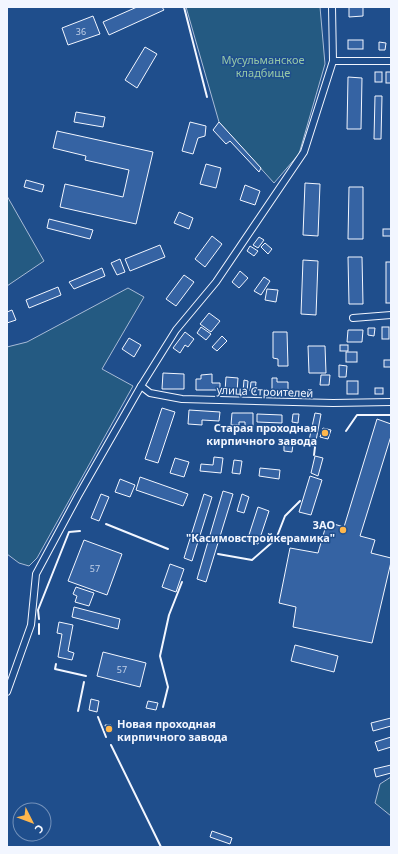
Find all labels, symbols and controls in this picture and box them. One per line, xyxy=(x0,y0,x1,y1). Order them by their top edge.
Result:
house number: 36 xyxy=(76,25,86,38)
park label: Мусульманское кладбище xyxy=(221,52,305,80)
street label: улица Строителей xyxy=(216,382,314,400)
place label: Старая проходная кирпичного завода xyxy=(206,420,317,448)
marker: Старая проходная кирпичного завода xyxy=(320,428,330,438)
place label: ЗАО "Касимовстройкерамика" xyxy=(186,517,335,545)
marker: ЗАО "Касимовстройкерамика" xyxy=(338,525,348,535)
house number: 57 xyxy=(90,562,100,575)
house number: 57 xyxy=(117,663,127,676)
place label: Новая проходная кирпичного завода xyxy=(117,716,228,744)
marker: Новая проходная кирпичного завода xyxy=(104,724,114,734)
north arrow xyxy=(12,802,52,842)
text: С xyxy=(32,821,48,837)

